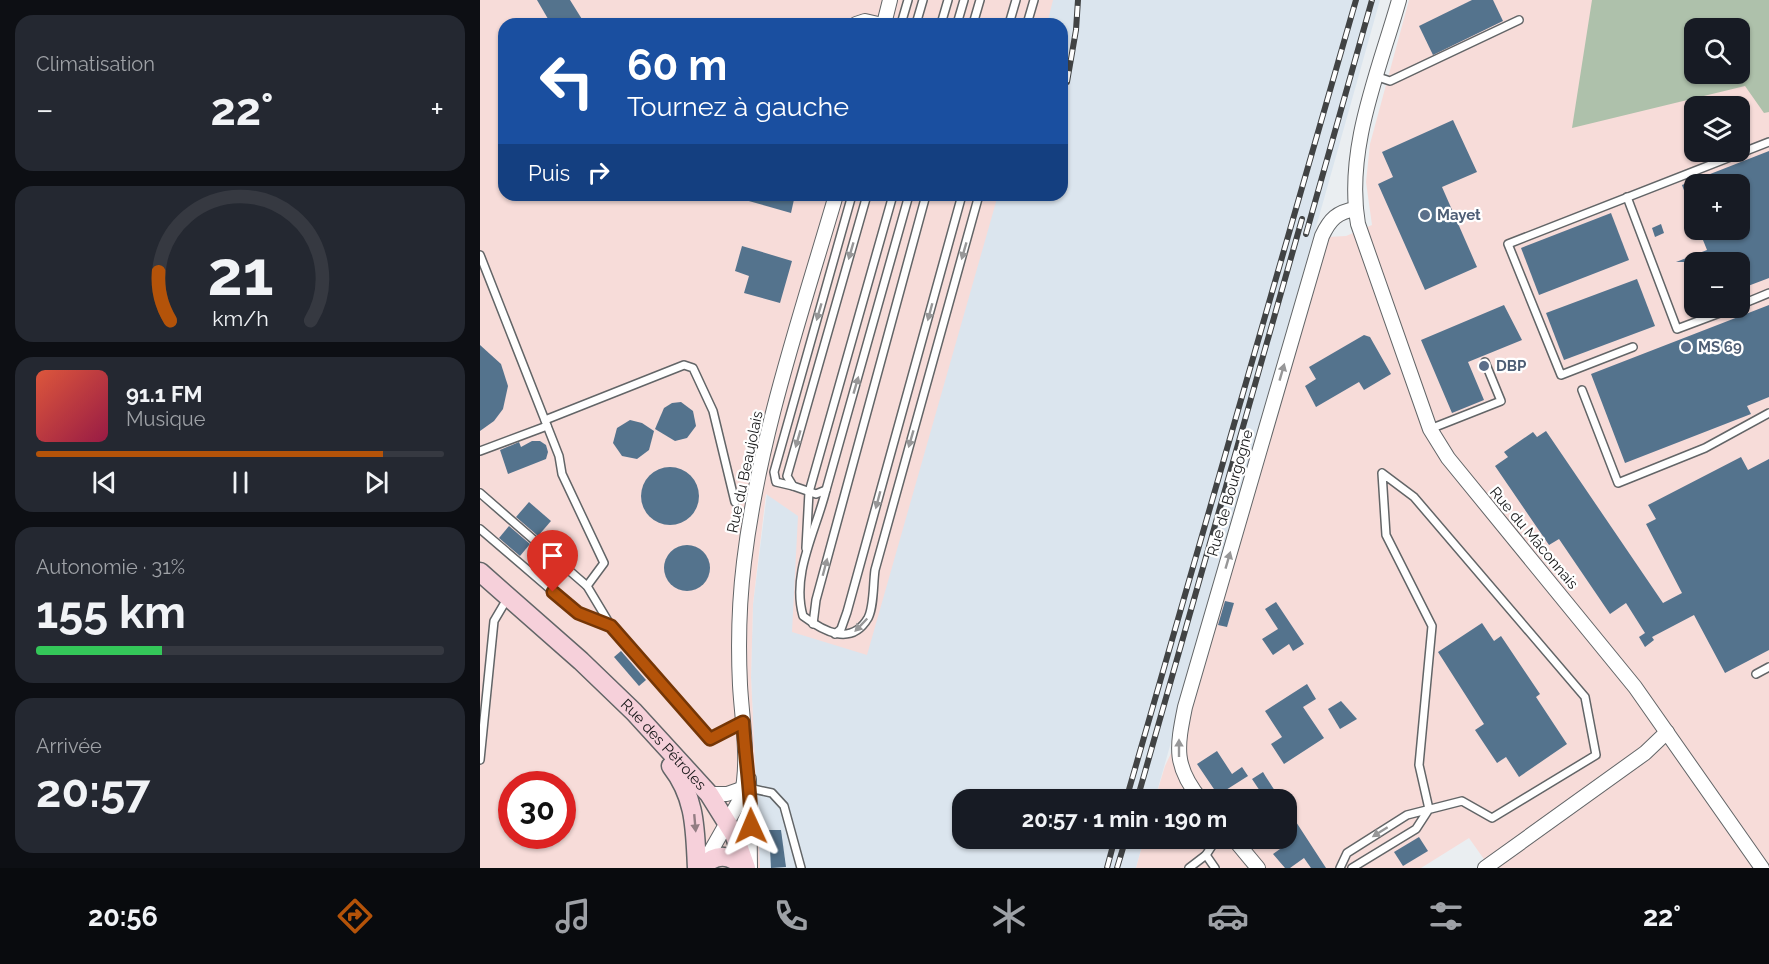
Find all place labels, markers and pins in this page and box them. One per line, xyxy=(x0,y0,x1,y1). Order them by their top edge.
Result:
place label: Mayet xyxy=(1437,206,1481,224)
marker: Mayet xyxy=(1418,208,1432,222)
place label: MS 69 xyxy=(1698,338,1742,356)
marker: MS 69 xyxy=(1679,340,1693,354)
place label: DBP xyxy=(1496,357,1527,375)
marker: DBP xyxy=(1477,359,1491,373)
pin xyxy=(527,530,578,592)

